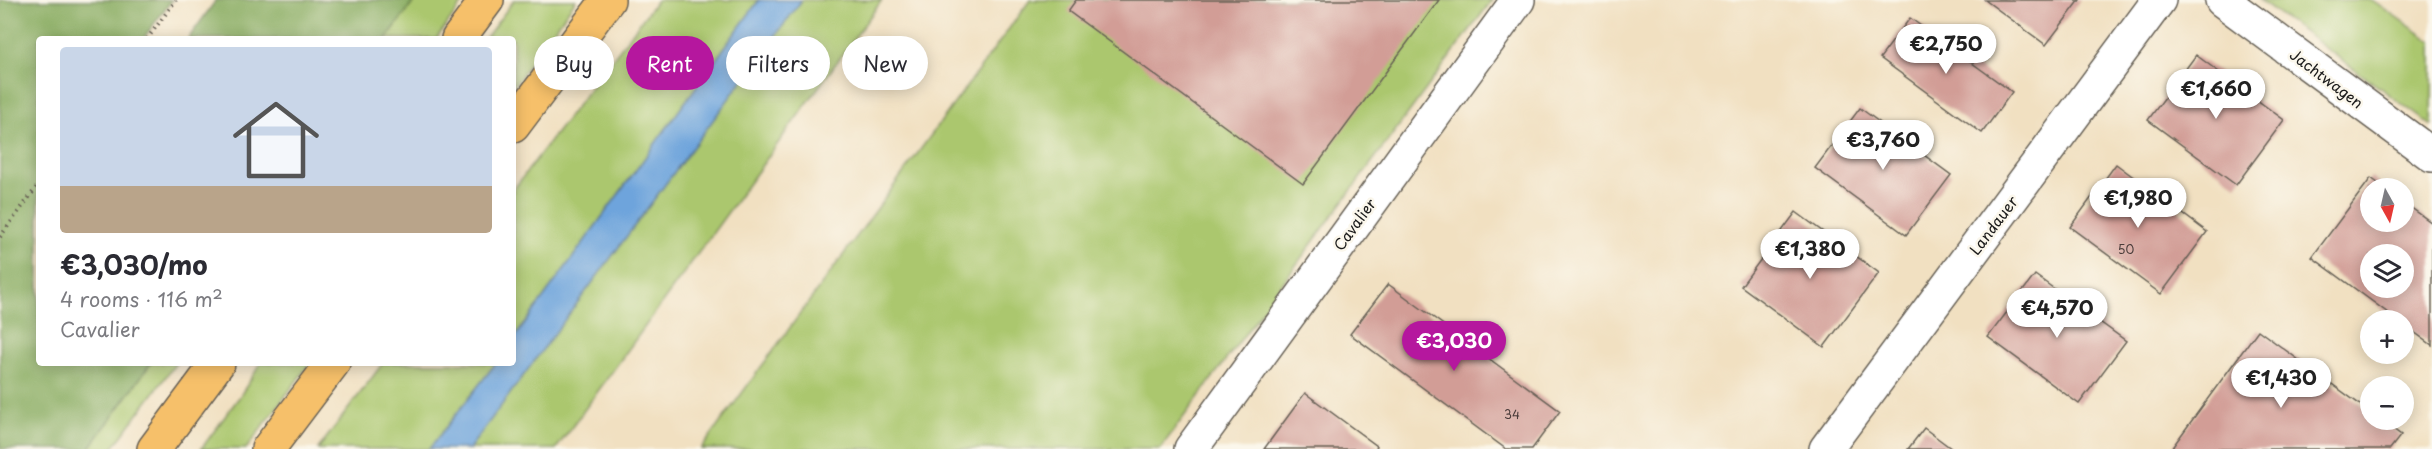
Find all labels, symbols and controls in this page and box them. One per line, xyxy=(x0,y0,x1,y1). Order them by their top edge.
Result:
pin: €2,750 xyxy=(1897,24,1995,75)
text: €2,750 xyxy=(1909,28,1983,58)
chip: Buy xyxy=(534,36,614,90)
chip: Rent xyxy=(626,36,714,90)
chip: Filters xyxy=(726,36,830,90)
chip: New xyxy=(842,36,928,90)
street label: Jachtwagen xyxy=(2285,43,2369,113)
pin: €1,660 xyxy=(2167,69,2265,120)
text: €1,660 xyxy=(2180,73,2252,103)
icon: home xyxy=(222,86,330,194)
pin: €3,760 xyxy=(1834,120,1932,171)
text: €3,760 xyxy=(1846,124,1920,154)
pin: €1,980 xyxy=(2089,178,2187,229)
north arrow xyxy=(2360,178,2414,232)
map controls xyxy=(2360,178,2414,430)
text: €1,980 xyxy=(2103,182,2173,212)
street label: Landauer xyxy=(1963,191,2023,259)
street label: Cavalier xyxy=(1327,193,1381,255)
pin: €1,380 xyxy=(1761,229,1859,280)
text: €1,380 xyxy=(1774,233,1846,263)
house number: 50 xyxy=(2118,240,2134,258)
button: layers xyxy=(2360,244,2414,298)
text: €3,030/mo xyxy=(60,245,208,284)
text: 4 rooms · 116 m² xyxy=(60,284,223,314)
pin: €4,570 xyxy=(2008,288,2106,339)
text: €4,570 xyxy=(2021,292,2093,322)
button: + xyxy=(2360,310,2414,364)
text: Cavalier xyxy=(60,314,140,344)
pin: €3,030 xyxy=(1405,321,1503,372)
text: €3,030 xyxy=(1416,325,1492,355)
pin: €1,430 xyxy=(2232,358,2330,409)
text: €1,430 xyxy=(2245,362,2317,392)
button: − xyxy=(2360,376,2414,430)
house number: 34 xyxy=(1504,405,1520,423)

